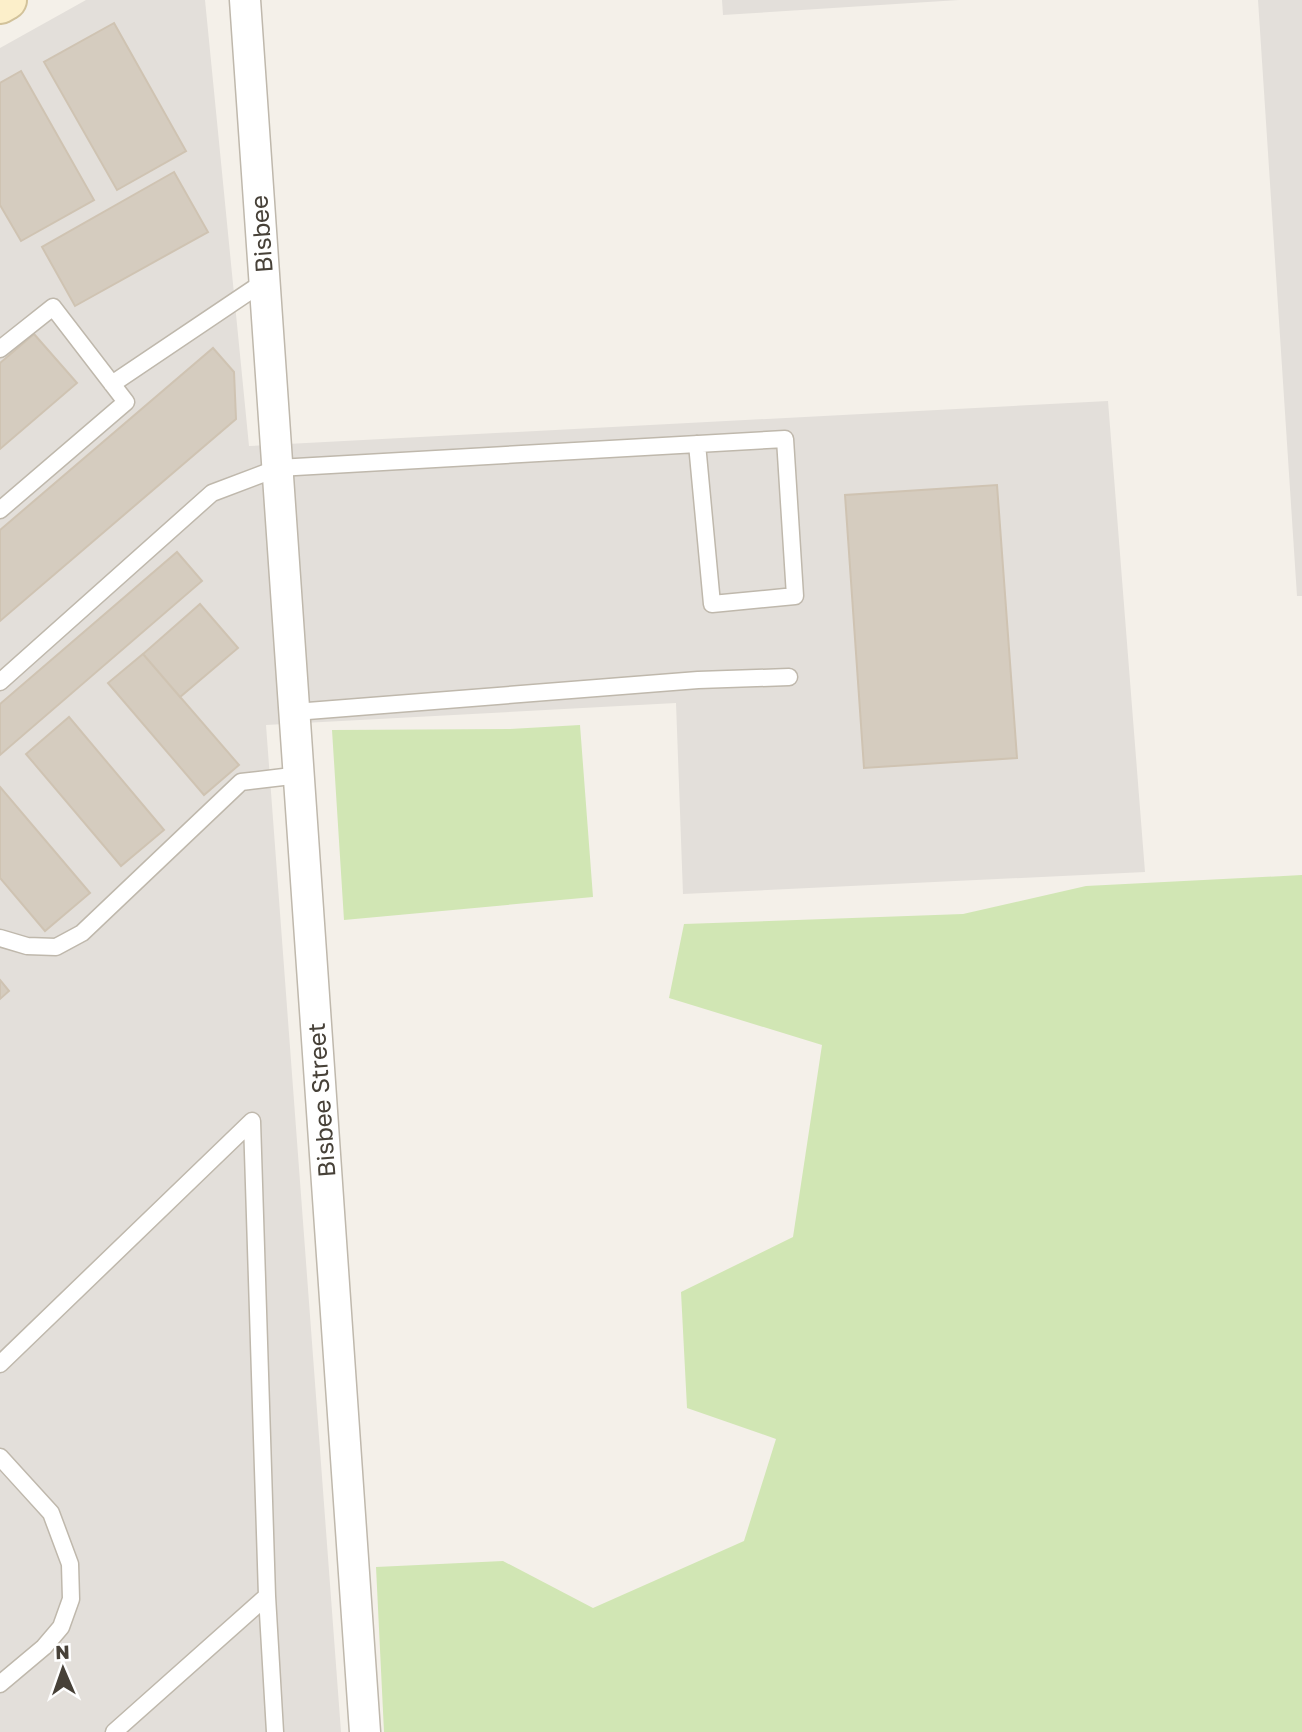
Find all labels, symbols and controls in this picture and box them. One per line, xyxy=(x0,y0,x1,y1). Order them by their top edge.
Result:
street label: Bisbee xyxy=(243,194,278,274)
street label: Bisbee Street xyxy=(301,1022,340,1178)
north arrow xyxy=(28,1634,98,1704)
text: N xyxy=(55,1640,70,1663)

